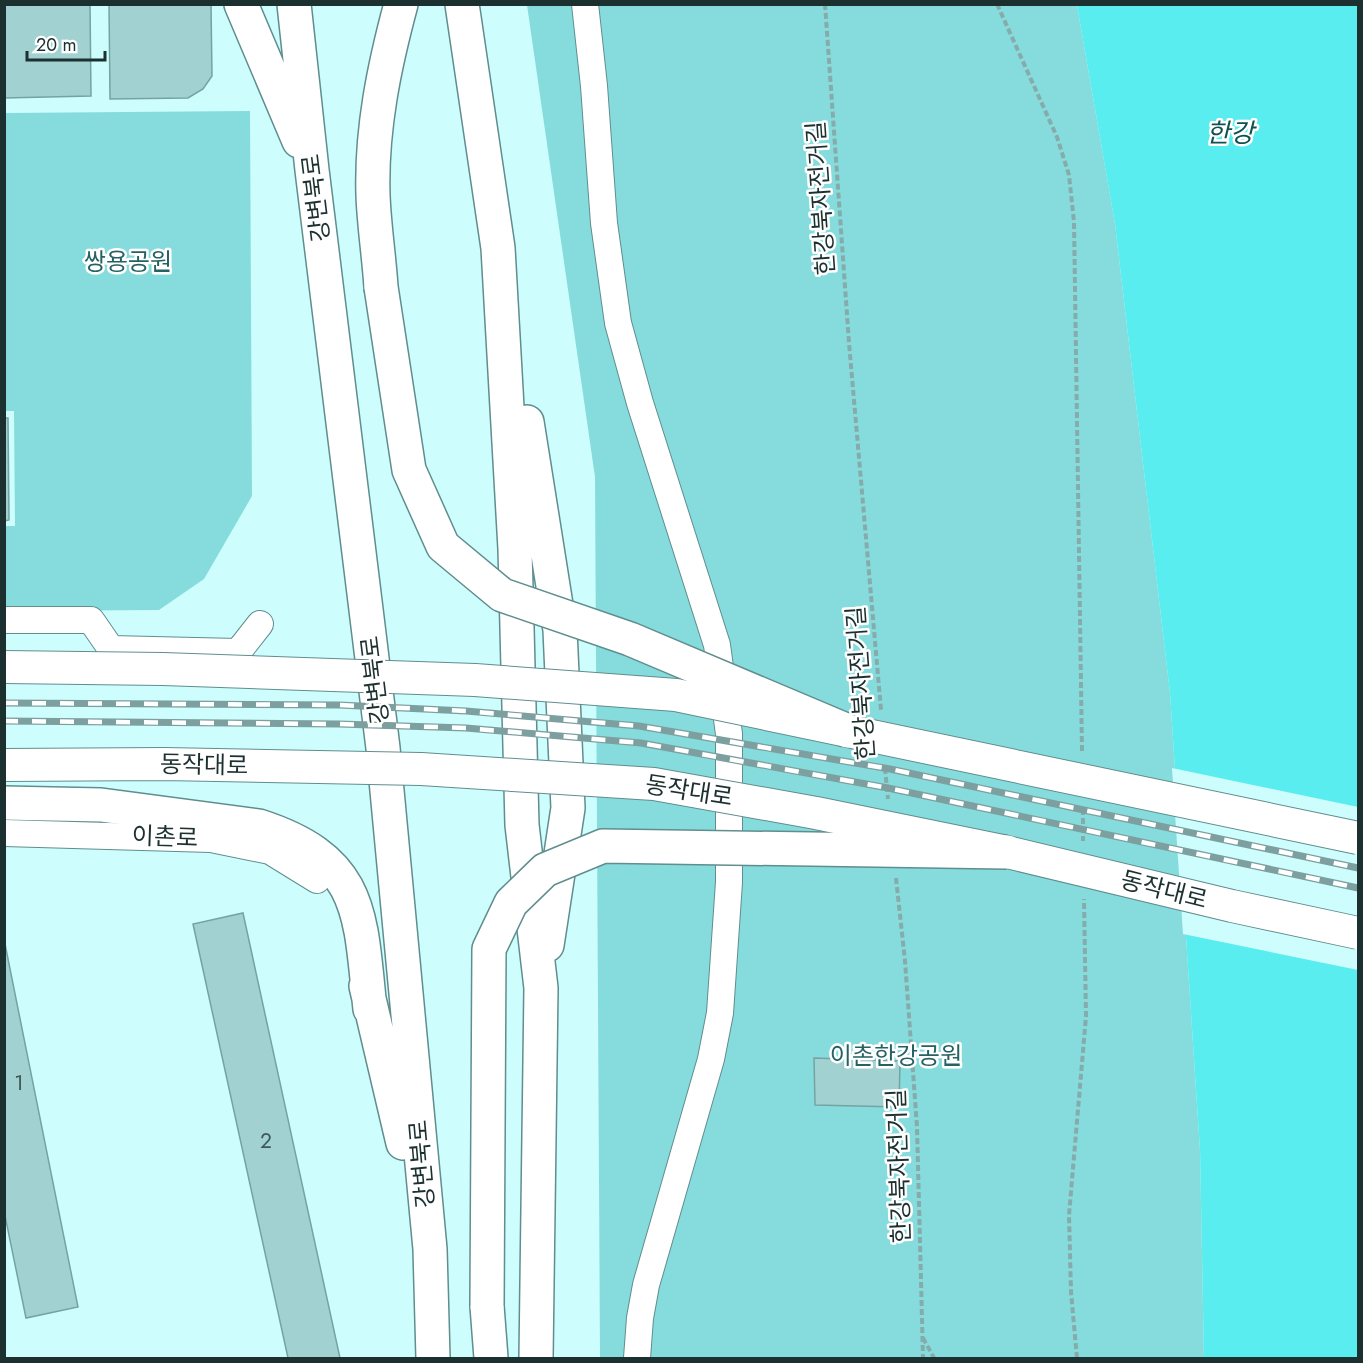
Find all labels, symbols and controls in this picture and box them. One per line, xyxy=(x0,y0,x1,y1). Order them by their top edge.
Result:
scale bar xyxy=(27,24,105,62)
text: 20 m xyxy=(36,32,76,58)
water label: 한강 xyxy=(1206,114,1257,152)
street label: 한강북자전거길 xyxy=(798,120,843,276)
street label: 강변북로 xyxy=(293,152,338,244)
park label: 쌍용공원 xyxy=(84,244,172,279)
street label: 한강북자전거길 xyxy=(838,605,883,761)
street label: 강변북로 xyxy=(352,634,397,726)
street label: 동작대로 xyxy=(160,746,248,783)
street label: 동작대로 xyxy=(643,766,735,815)
street label: 이촌로 xyxy=(131,818,199,855)
street label: 동작대로 xyxy=(1117,862,1211,917)
park label: 이촌한강공원 xyxy=(830,1038,962,1073)
house number: 1 xyxy=(14,1068,24,1098)
street label: 한강북자전거길 xyxy=(878,1088,919,1244)
street label: 강변북로 xyxy=(400,1119,443,1210)
house number: 2 xyxy=(260,1126,272,1156)

